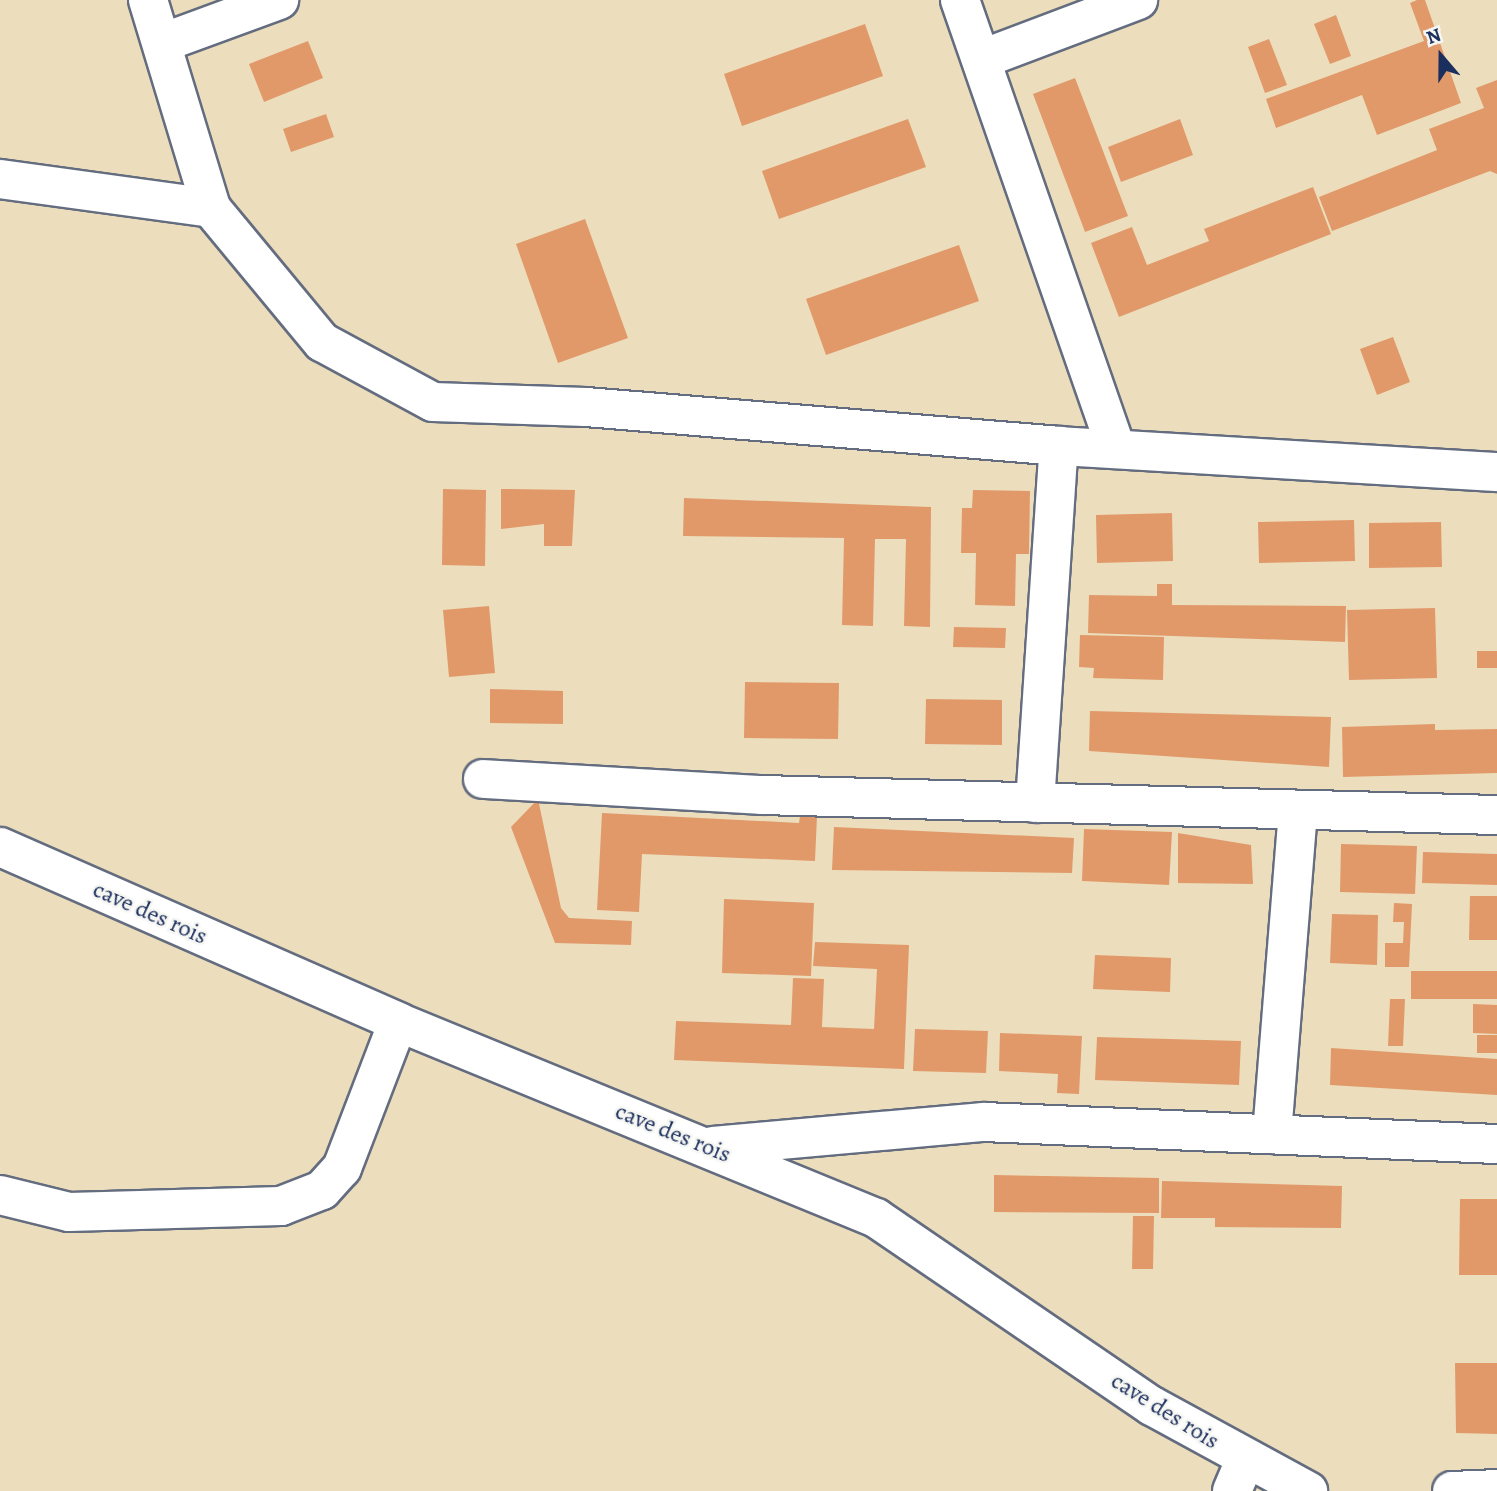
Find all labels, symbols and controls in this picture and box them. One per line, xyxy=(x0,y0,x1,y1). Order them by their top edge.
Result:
north arrow xyxy=(1406,21,1476,91)
text: N xyxy=(1423,22,1445,51)
street label: cave des rois xyxy=(88,875,212,951)
street label: cave des rois xyxy=(611,1097,735,1169)
street label: cave des rois xyxy=(1106,1367,1224,1455)

